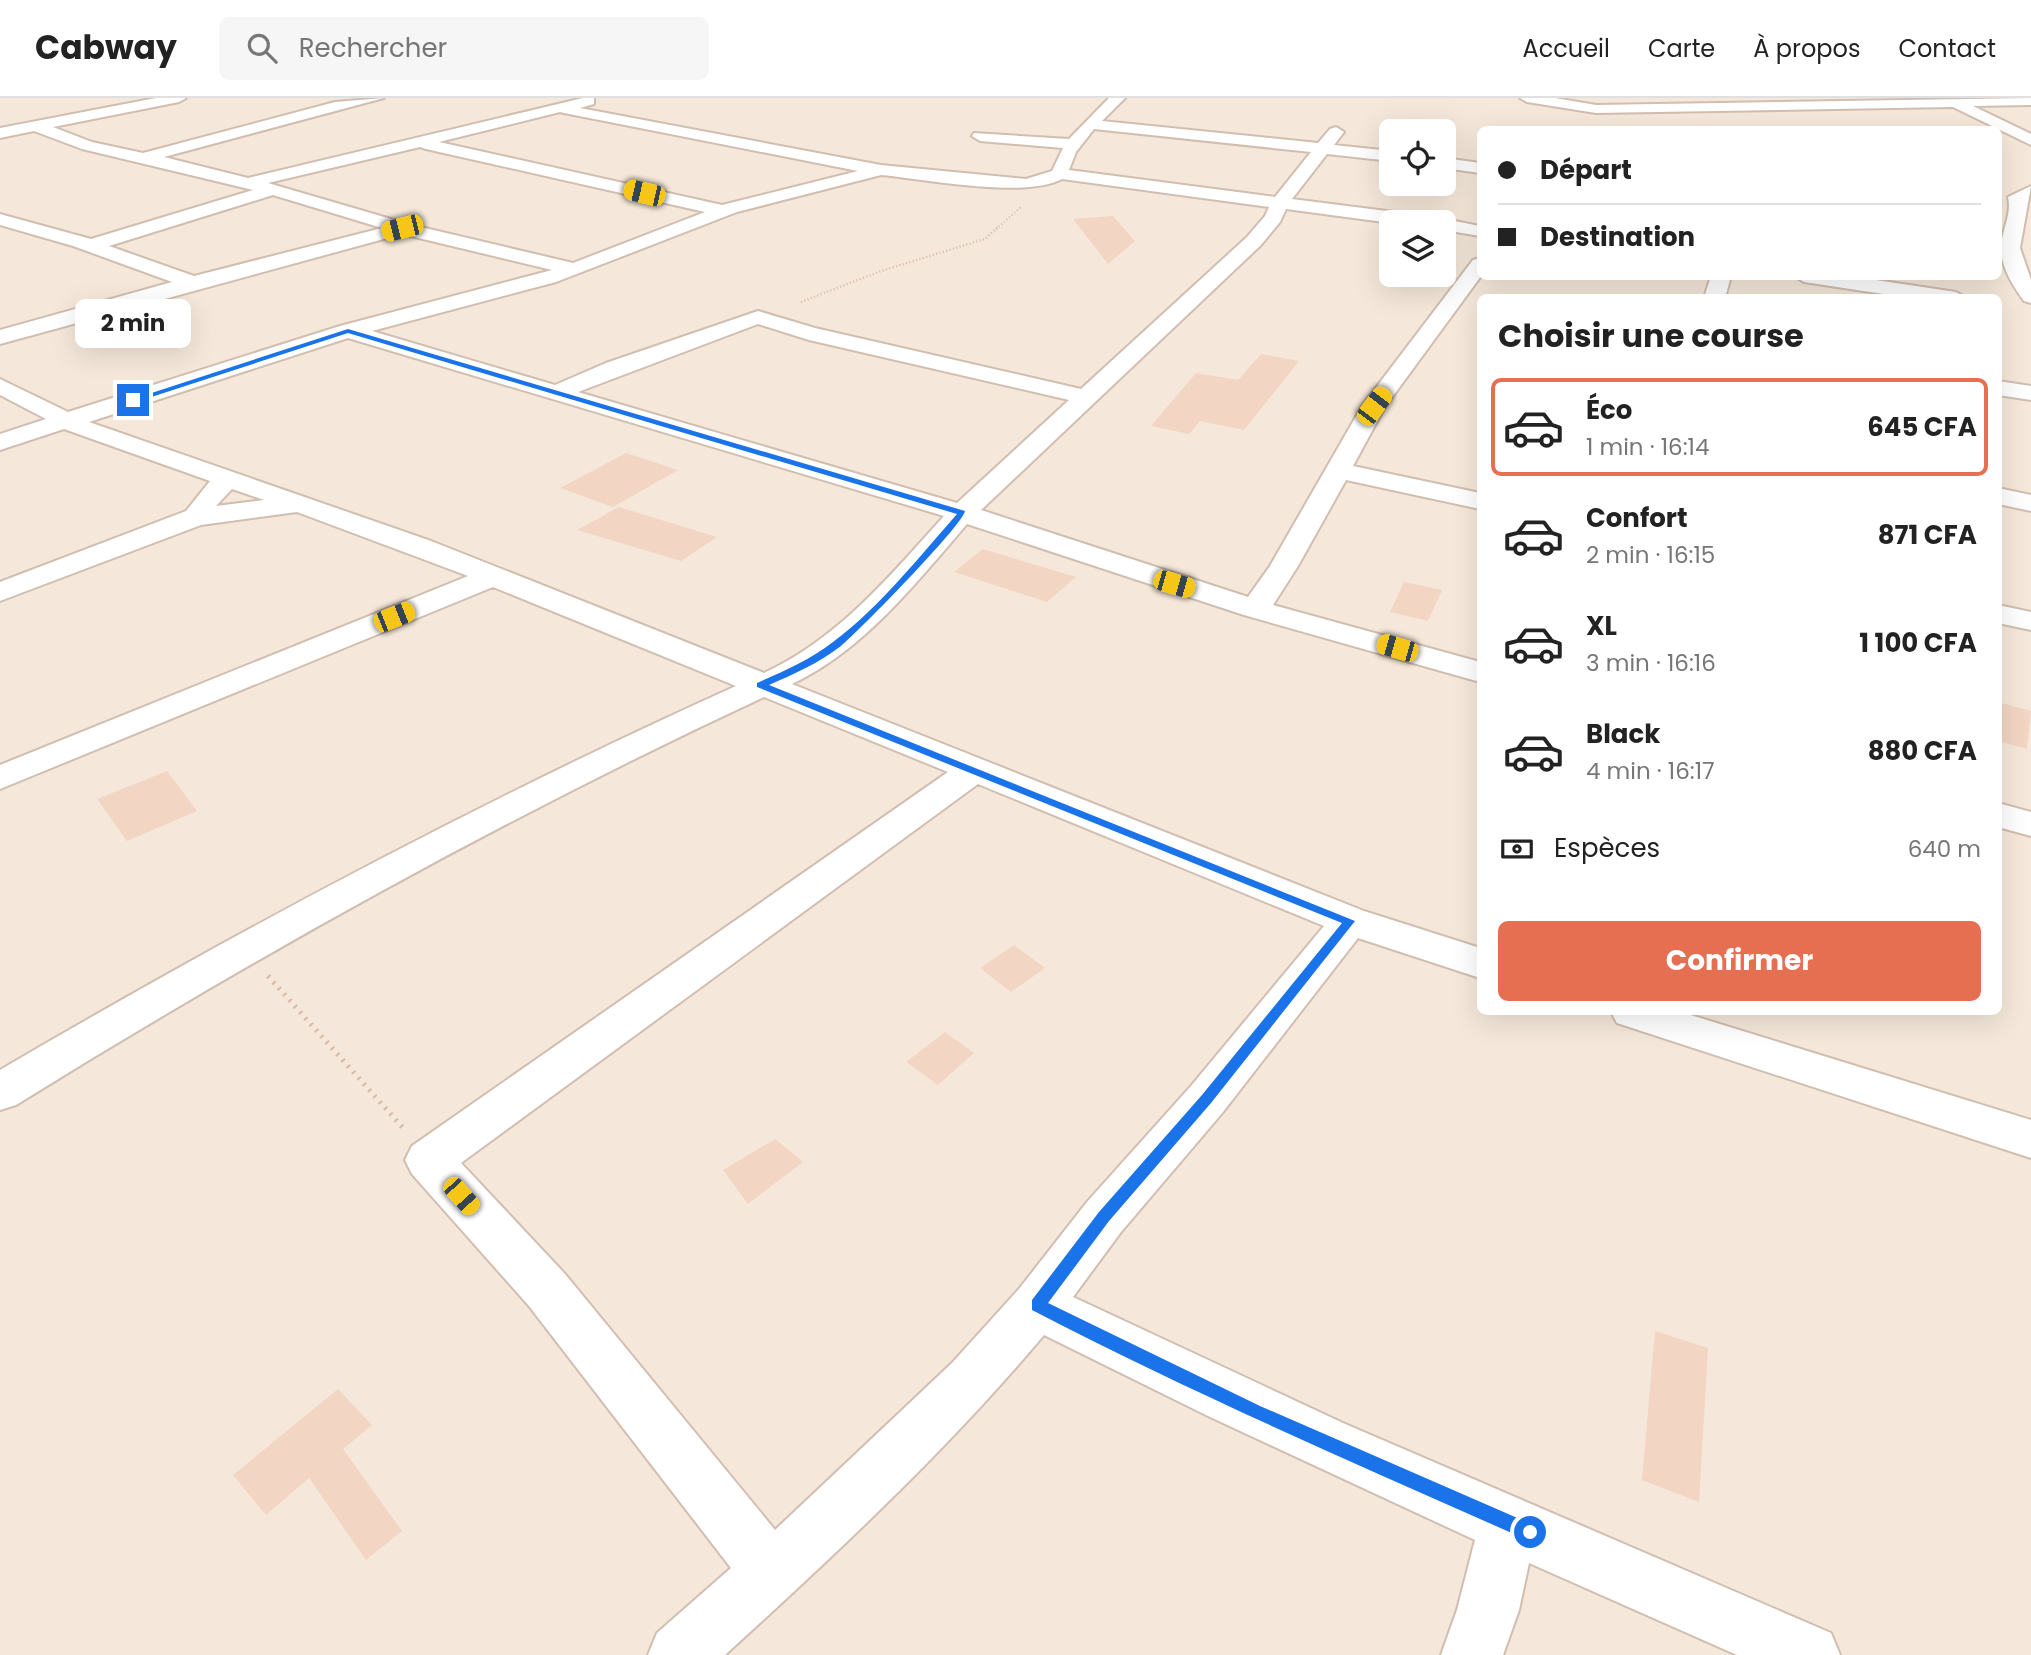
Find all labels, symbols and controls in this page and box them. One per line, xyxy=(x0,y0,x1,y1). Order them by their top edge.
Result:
search box xyxy=(219,17,709,80)
text: Cabway xyxy=(35,24,177,71)
icon: search xyxy=(243,29,281,67)
text: Rechercher xyxy=(299,30,447,66)
text: Accueil xyxy=(1523,32,1610,65)
text: Carte xyxy=(1648,32,1715,65)
text: À propos xyxy=(1753,32,1860,65)
text: Contact xyxy=(1898,32,1996,65)
map controls xyxy=(1379,119,1456,287)
button: locate xyxy=(1379,119,1456,196)
text: Départ xyxy=(1540,152,1632,188)
car xyxy=(622,178,667,208)
button: layers xyxy=(1379,210,1456,287)
car xyxy=(380,213,425,243)
text: Destination xyxy=(1540,219,1695,255)
callout: 2 min xyxy=(75,299,191,348)
text: 2 min xyxy=(101,307,165,339)
text: Choisir une course xyxy=(1498,313,1804,358)
car xyxy=(1353,383,1396,429)
route end xyxy=(117,384,149,416)
text: Éco xyxy=(1586,392,1632,428)
icon: car xyxy=(1502,396,1565,459)
text: 645 CFA xyxy=(1867,409,1977,445)
text: 1 min · 16:14 xyxy=(1586,431,1709,463)
text: Confort xyxy=(1586,500,1688,536)
icon: car xyxy=(1502,504,1565,567)
text: 871 CFA xyxy=(1878,517,1977,553)
text: 2 min · 16:15 xyxy=(1586,539,1715,571)
car xyxy=(1151,568,1198,600)
car xyxy=(371,599,418,635)
text: XL xyxy=(1586,608,1617,644)
icon: car xyxy=(1502,612,1565,675)
text: 1 100 CFA xyxy=(1859,625,1977,661)
car xyxy=(1374,632,1421,664)
text: 3 min · 16:16 xyxy=(1586,647,1716,679)
text: Black xyxy=(1586,716,1660,752)
icon: car xyxy=(1502,720,1565,783)
text: 880 CFA xyxy=(1868,733,1977,769)
text: 4 min · 16:17 xyxy=(1586,755,1715,787)
icon: cash xyxy=(1498,830,1536,868)
text: Espèces xyxy=(1554,830,1660,866)
text: 640 m xyxy=(1908,833,1981,865)
button: Confirmer xyxy=(1498,921,1981,1001)
car xyxy=(440,1173,483,1219)
route start xyxy=(1514,1516,1546,1548)

